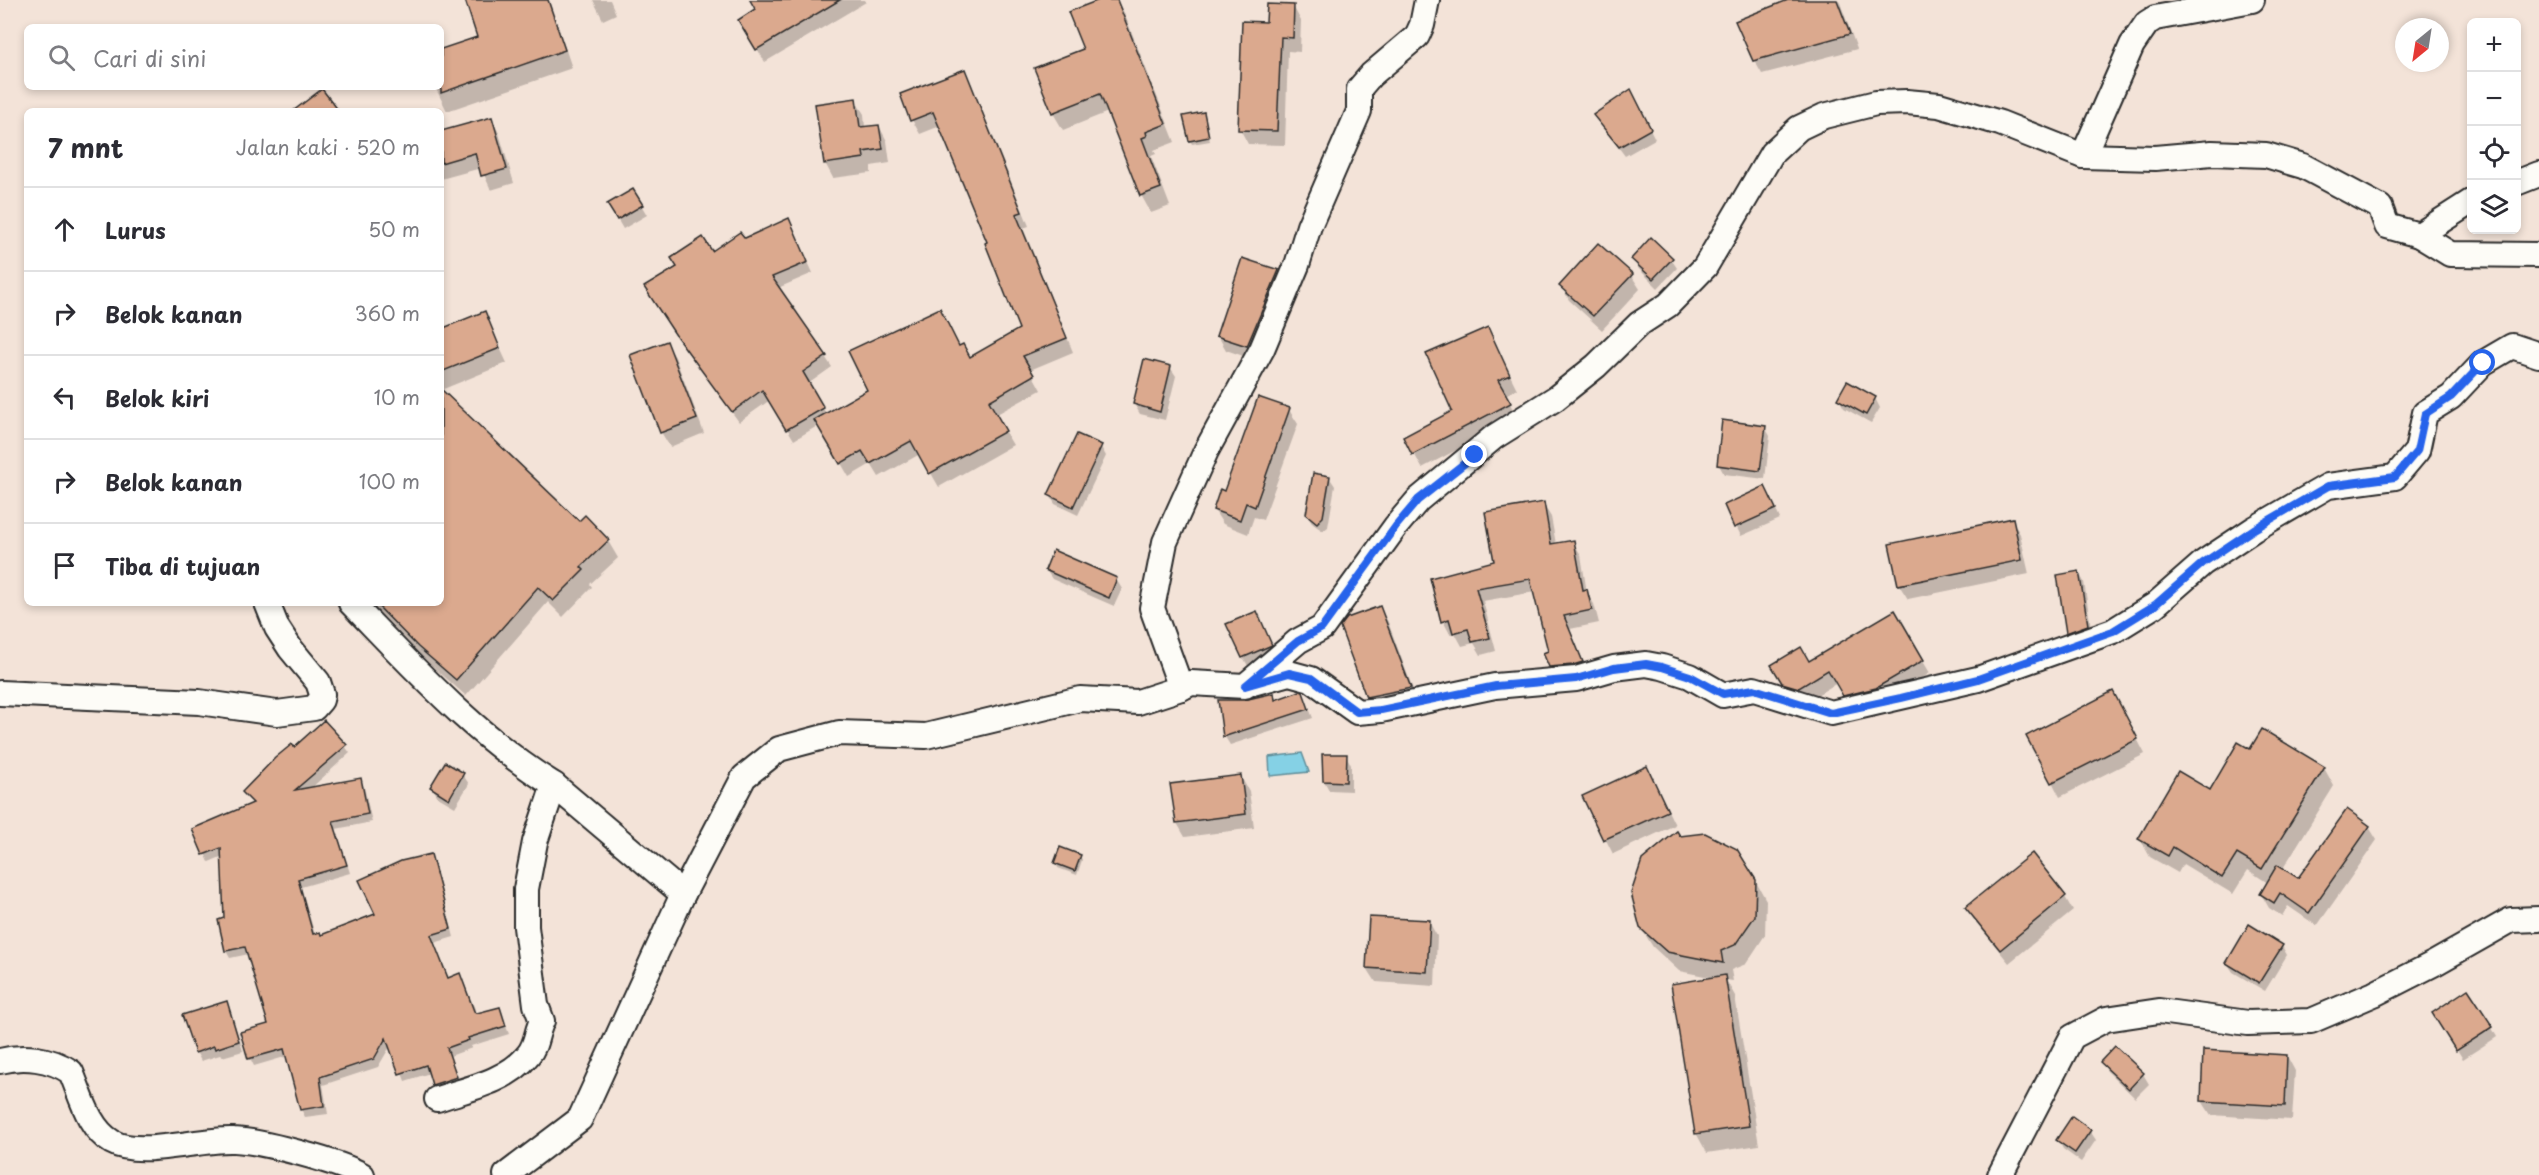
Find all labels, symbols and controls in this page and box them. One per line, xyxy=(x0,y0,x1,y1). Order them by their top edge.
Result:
north arrow xyxy=(2395,18,2449,72)
map controls xyxy=(2467,18,2521,234)
button: + xyxy=(2467,18,2521,72)
search box xyxy=(24,24,444,90)
icon: search xyxy=(45,41,78,74)
text: Cari di sini xyxy=(93,41,206,74)
button: − xyxy=(2467,72,2521,126)
button: locate xyxy=(2467,126,2521,180)
text: 7 mnt xyxy=(48,128,123,167)
text: Jalan kaki · 520 m xyxy=(236,132,420,162)
button: layers xyxy=(2467,180,2521,234)
icon: ahead xyxy=(48,213,81,246)
text: Lurus xyxy=(105,213,166,246)
text: 50 m xyxy=(368,214,420,244)
icon: right xyxy=(48,297,81,330)
text: Belok kanan xyxy=(105,297,242,330)
text: 360 m xyxy=(354,298,420,328)
route start xyxy=(2469,349,2495,375)
icon: left xyxy=(48,381,81,414)
text: Belok kiri xyxy=(105,381,209,414)
text: 10 m xyxy=(373,382,420,412)
route end xyxy=(1461,441,1487,467)
icon: right xyxy=(48,465,81,498)
text: Belok kanan xyxy=(105,465,242,498)
text: 100 m xyxy=(359,466,420,496)
icon: arrive xyxy=(48,549,81,582)
text: Tiba di tujuan xyxy=(105,549,260,582)

